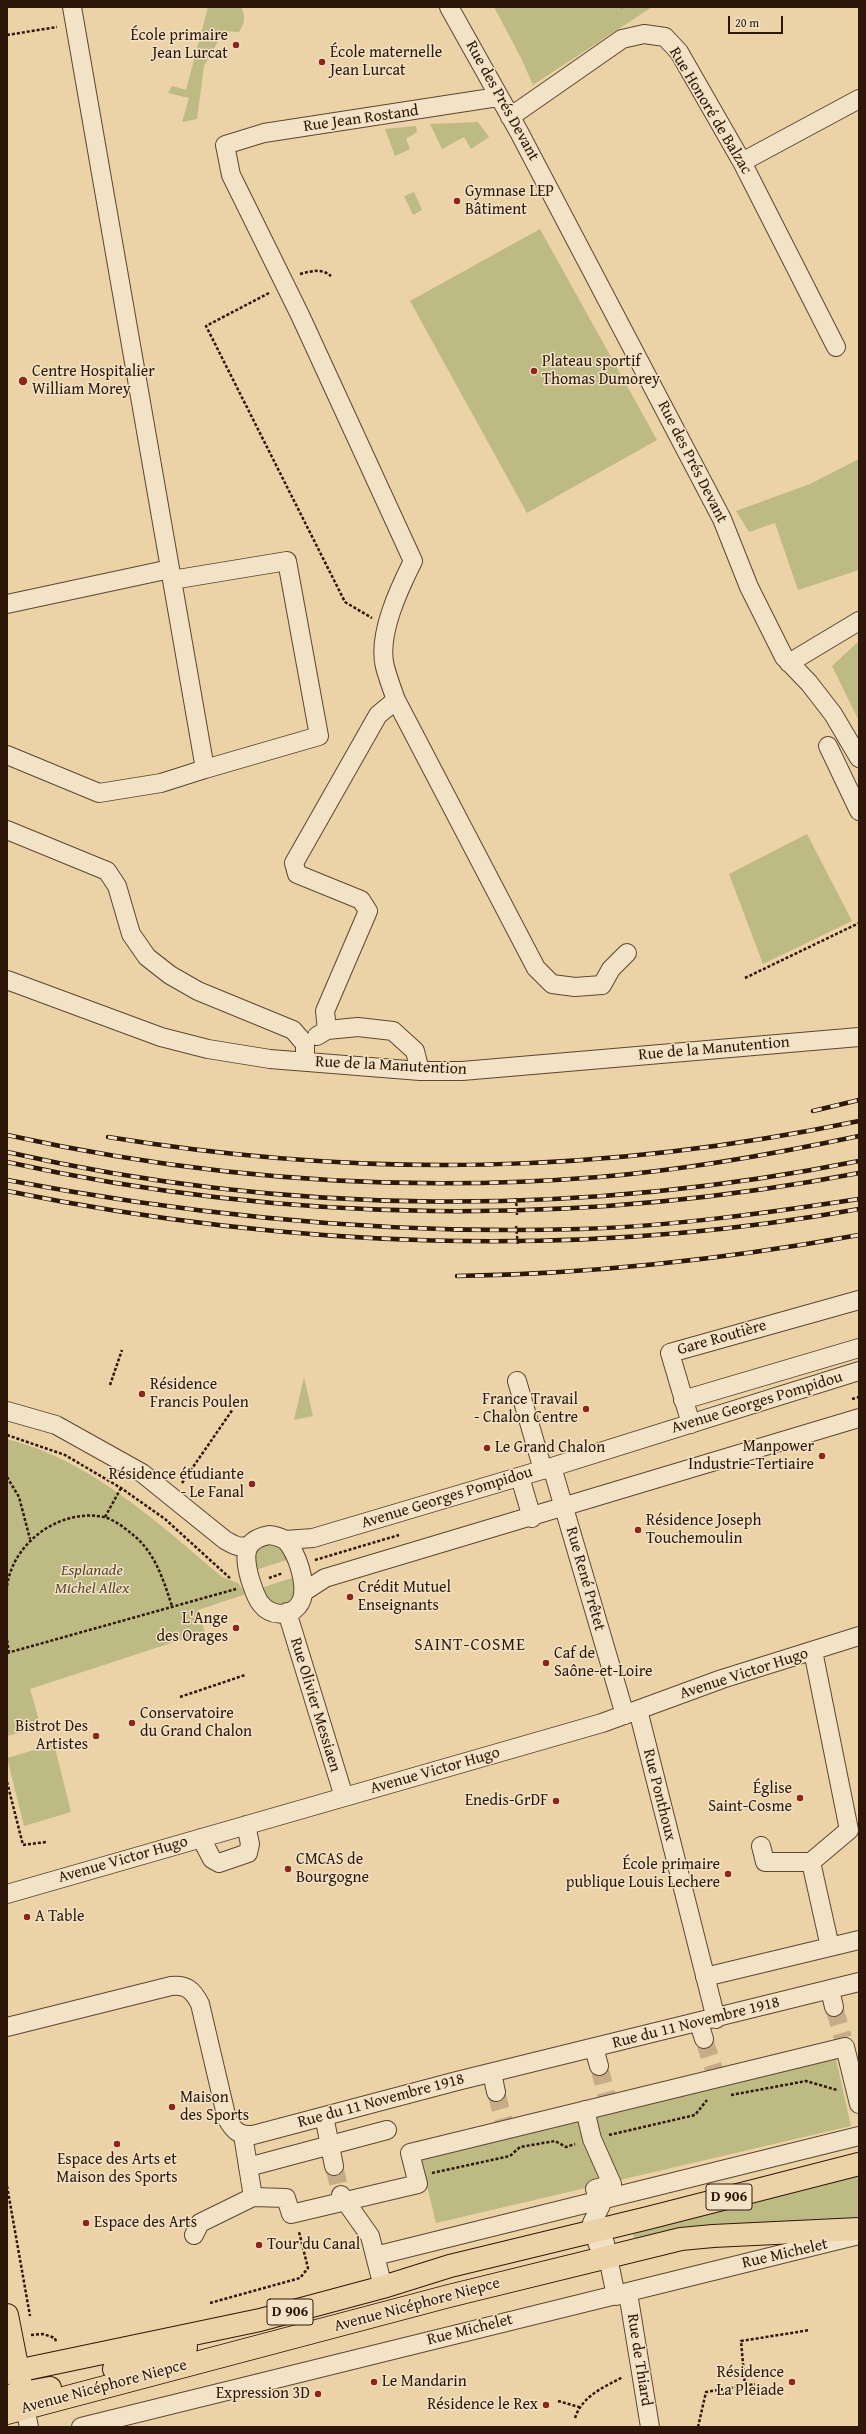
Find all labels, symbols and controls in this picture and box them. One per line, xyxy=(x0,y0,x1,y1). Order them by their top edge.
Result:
scale bar xyxy=(730,8,785,34)
text: 20 m xyxy=(735,14,759,31)
place label: École primaire Jean Lurcat xyxy=(130,26,228,64)
street label: Rue des Prés Devant xyxy=(461,38,543,164)
marker: École primaire Jean Lurcat xyxy=(231,40,241,50)
place label: École maternelle Jean Lurcat xyxy=(330,43,442,81)
street label: Rue Honoré de Balzac xyxy=(664,44,756,178)
marker: École maternelle Jean Lurcat xyxy=(317,57,327,67)
street label: Rue Jean Rostand xyxy=(302,101,420,137)
place label: Gymnase LEP Bâtiment xyxy=(465,182,554,220)
marker: Gymnase LEP Bâtiment xyxy=(452,196,462,206)
place label: Plateau sportif Thomas Dumorey xyxy=(542,352,660,390)
place label: Centre Hospitalier William Morey xyxy=(32,362,155,400)
marker: Plateau sportif Thomas Dumorey xyxy=(529,366,539,376)
marker: Centre Hospitalier William Morey xyxy=(17,375,29,387)
street label: Rue des Prés Devant xyxy=(653,398,731,526)
street label: Rue de la Manutention xyxy=(638,1033,790,1065)
street label: Rue de la Manutention xyxy=(315,1052,467,1080)
street label: Gare Routière xyxy=(675,1316,769,1360)
street label: Avenue Georges Pompidou xyxy=(669,1368,845,1438)
place label: Résidence Francis Poulen xyxy=(150,1375,249,1413)
marker: Résidence Francis Poulen xyxy=(137,1389,147,1399)
place label: France Travail - Chalon Centre xyxy=(474,1390,578,1428)
marker: France Travail - Chalon Centre xyxy=(581,1404,591,1414)
place label: Manpower Industrie-Tertiaire xyxy=(688,1437,814,1475)
place label: Le Grand Chalon xyxy=(495,1438,605,1458)
marker: Le Grand Chalon xyxy=(482,1443,492,1453)
marker: Manpower Industrie-Tertiaire xyxy=(817,1451,827,1461)
street label: Avenue Georges Pompidou xyxy=(359,1463,535,1533)
place label: Résidence étudiante - Le Fanal xyxy=(109,1465,244,1503)
marker: Résidence étudiante - Le Fanal xyxy=(247,1479,257,1489)
place label: Résidence Joseph Touchemoulin xyxy=(646,1511,761,1549)
street label: Rue René Prêtet xyxy=(561,1525,609,1633)
marker: Résidence Joseph Touchemoulin xyxy=(633,1525,643,1535)
park label: Esplanade Michel Allex xyxy=(55,1561,129,1599)
place label: Crédit Mutuel Enseignants xyxy=(358,1578,451,1616)
marker: Crédit Mutuel Enseignants xyxy=(345,1592,355,1602)
place label: L'Ange des Orages xyxy=(157,1609,228,1647)
marker: L'Ange des Orages xyxy=(231,1623,241,1633)
street label: Rue Olivier Messiaen xyxy=(285,1635,345,1775)
district label: SAINT-COSME xyxy=(414,1636,526,1656)
place label: Caf de Saône-et-Loire xyxy=(554,1644,652,1682)
street label: Avenue Victor Hugo xyxy=(677,1644,811,1704)
marker: Caf de Saône-et-Loire xyxy=(541,1658,551,1668)
place label: Conservatoire du Grand Chalon xyxy=(140,1704,252,1742)
place label: Bistrot Des Artistes xyxy=(15,1717,88,1755)
marker: Conservatoire du Grand Chalon xyxy=(127,1718,137,1728)
marker: Bistrot Des Artistes xyxy=(91,1731,101,1741)
street label: Avenue Victor Hugo xyxy=(368,1743,502,1799)
street label: Rue Ponthoux xyxy=(638,1747,680,1843)
place label: Église Saint-Cosme xyxy=(708,1779,792,1817)
place label: Enedis-GrDF xyxy=(465,1791,548,1811)
marker: Église Saint-Cosme xyxy=(795,1793,805,1803)
marker: Enedis-GrDF xyxy=(551,1796,561,1806)
street label: Avenue Victor Hugo xyxy=(56,1832,190,1888)
place label: CMCAS de Bourgogne xyxy=(296,1850,369,1888)
place label: École primaire publique Louis Lechere xyxy=(566,1855,720,1893)
marker: CMCAS de Bourgogne xyxy=(283,1864,293,1874)
marker: École primaire publique Louis Lechere xyxy=(723,1869,733,1879)
place label: A Table xyxy=(35,1907,84,1927)
marker: A Table xyxy=(22,1912,32,1922)
street label: Rue du 11 Novembre 1918 xyxy=(610,1993,782,2053)
street label: Rue du 11 Novembre 1918 xyxy=(296,2070,466,2132)
place label: Maison des Sports xyxy=(180,2088,249,2126)
marker: Maison des Sports xyxy=(167,2102,177,2112)
marker: Espace des Arts et Maison des Sports xyxy=(112,2139,122,2149)
place label: Espace des Arts et Maison des Sports xyxy=(56,2150,178,2188)
road number: D 906 xyxy=(706,2184,752,2210)
place label: Espace des Arts xyxy=(94,2213,197,2233)
marker: Espace des Arts xyxy=(81,2218,91,2228)
place label: Tour du Canal xyxy=(267,2235,360,2255)
street label: Rue Michelet xyxy=(740,2235,830,2273)
marker: Tour du Canal xyxy=(254,2240,264,2250)
street label: Avenue Nicéphore Niepce xyxy=(332,2274,502,2336)
road number: D 906 xyxy=(267,2299,313,2325)
street label: Rue Michelet xyxy=(425,2310,515,2350)
street label: Rue de Thiard xyxy=(622,2312,656,2408)
street label: Avenue Nicéphore Niepce xyxy=(19,2356,189,2418)
place label: Résidence La Pleiade xyxy=(716,2363,784,2401)
place label: Le Mandarin xyxy=(382,2372,467,2392)
marker: Le Mandarin xyxy=(369,2377,379,2387)
marker: Résidence La Pleiade xyxy=(787,2377,797,2387)
place label: Expression 3D xyxy=(216,2384,310,2404)
marker: Expression 3D xyxy=(313,2389,323,2399)
place label: Résidence le Rex xyxy=(427,2395,538,2415)
marker: Résidence le Rex xyxy=(541,2400,551,2410)

